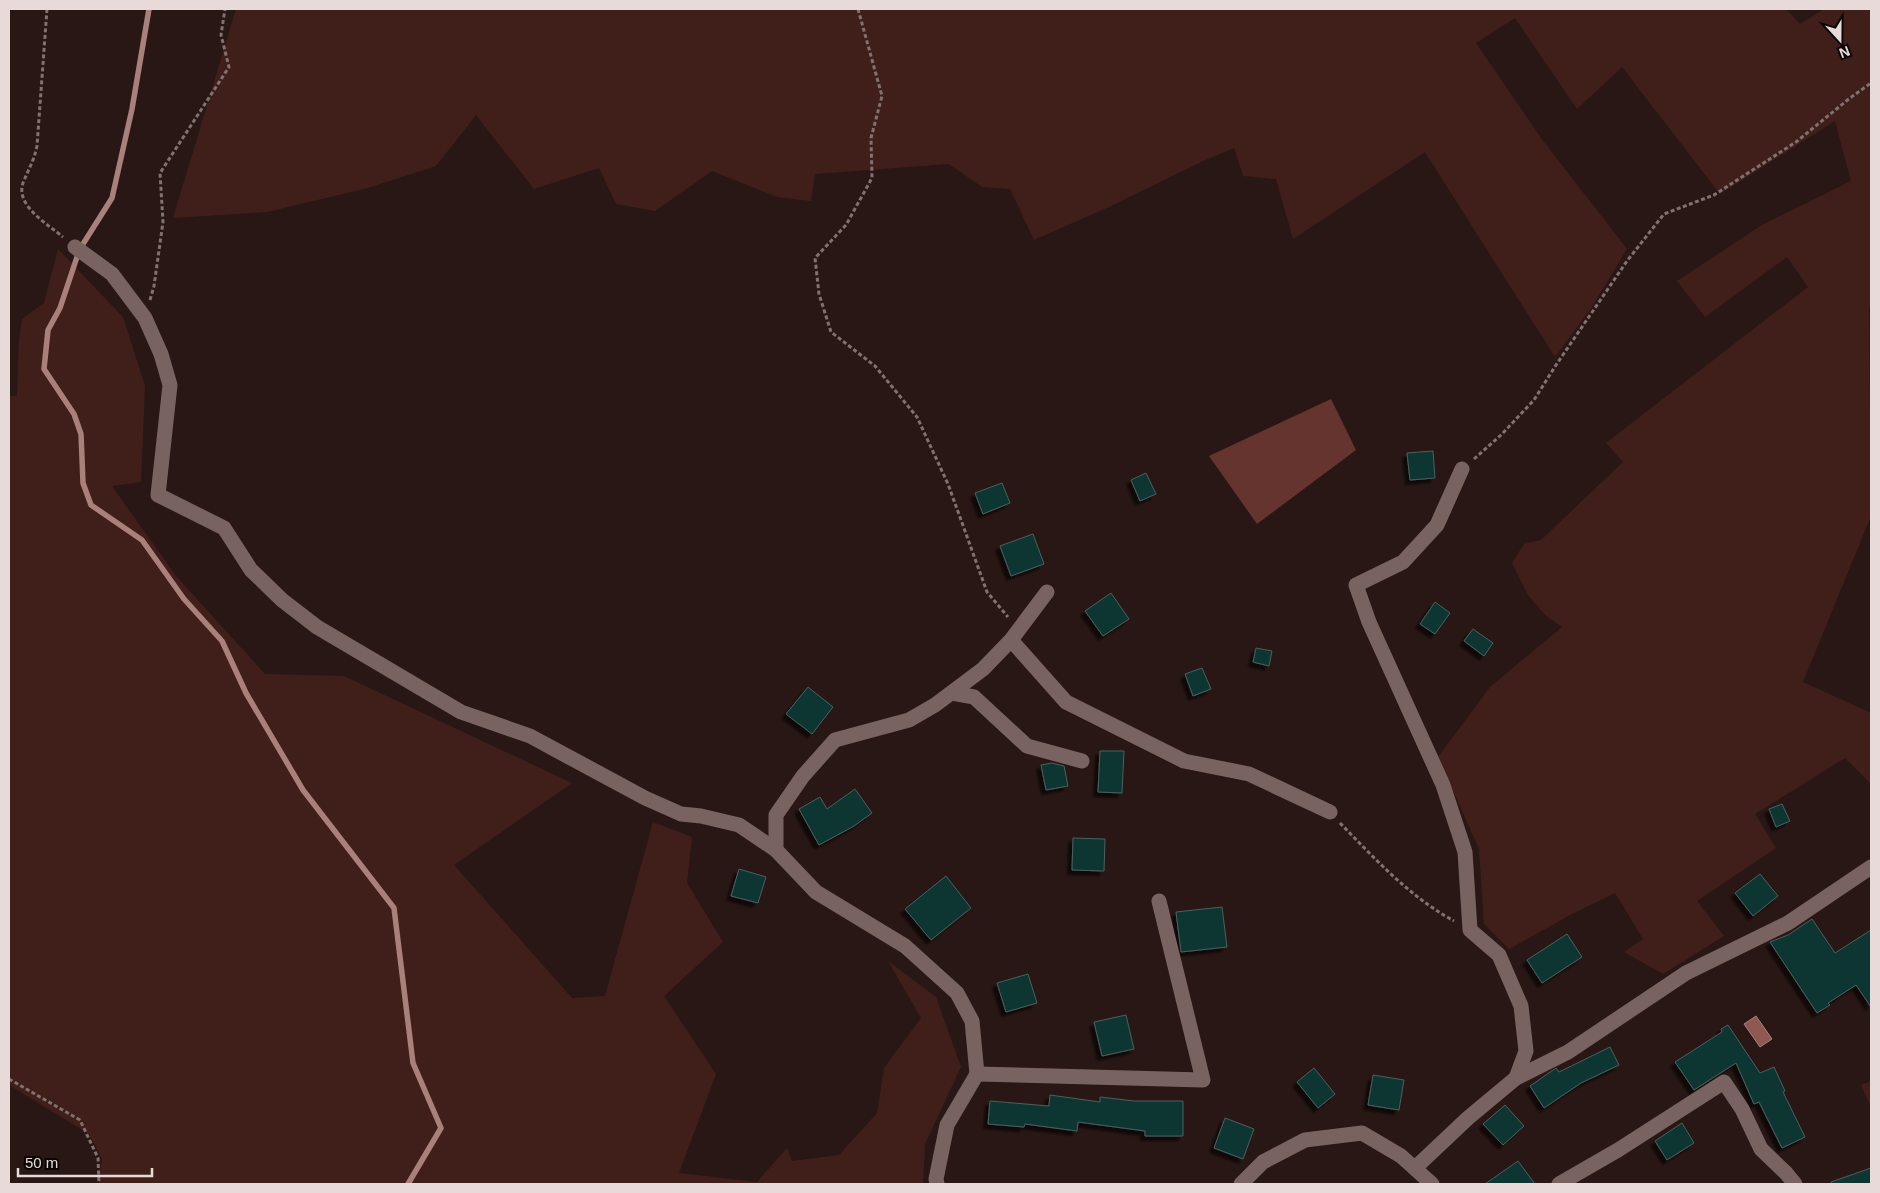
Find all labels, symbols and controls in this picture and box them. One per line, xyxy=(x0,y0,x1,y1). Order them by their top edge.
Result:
north arrow xyxy=(1815,15,1865,65)
text: N xyxy=(1837,43,1852,61)
scale bar xyxy=(18,1146,151,1178)
text: 50 m xyxy=(25,1154,58,1171)

